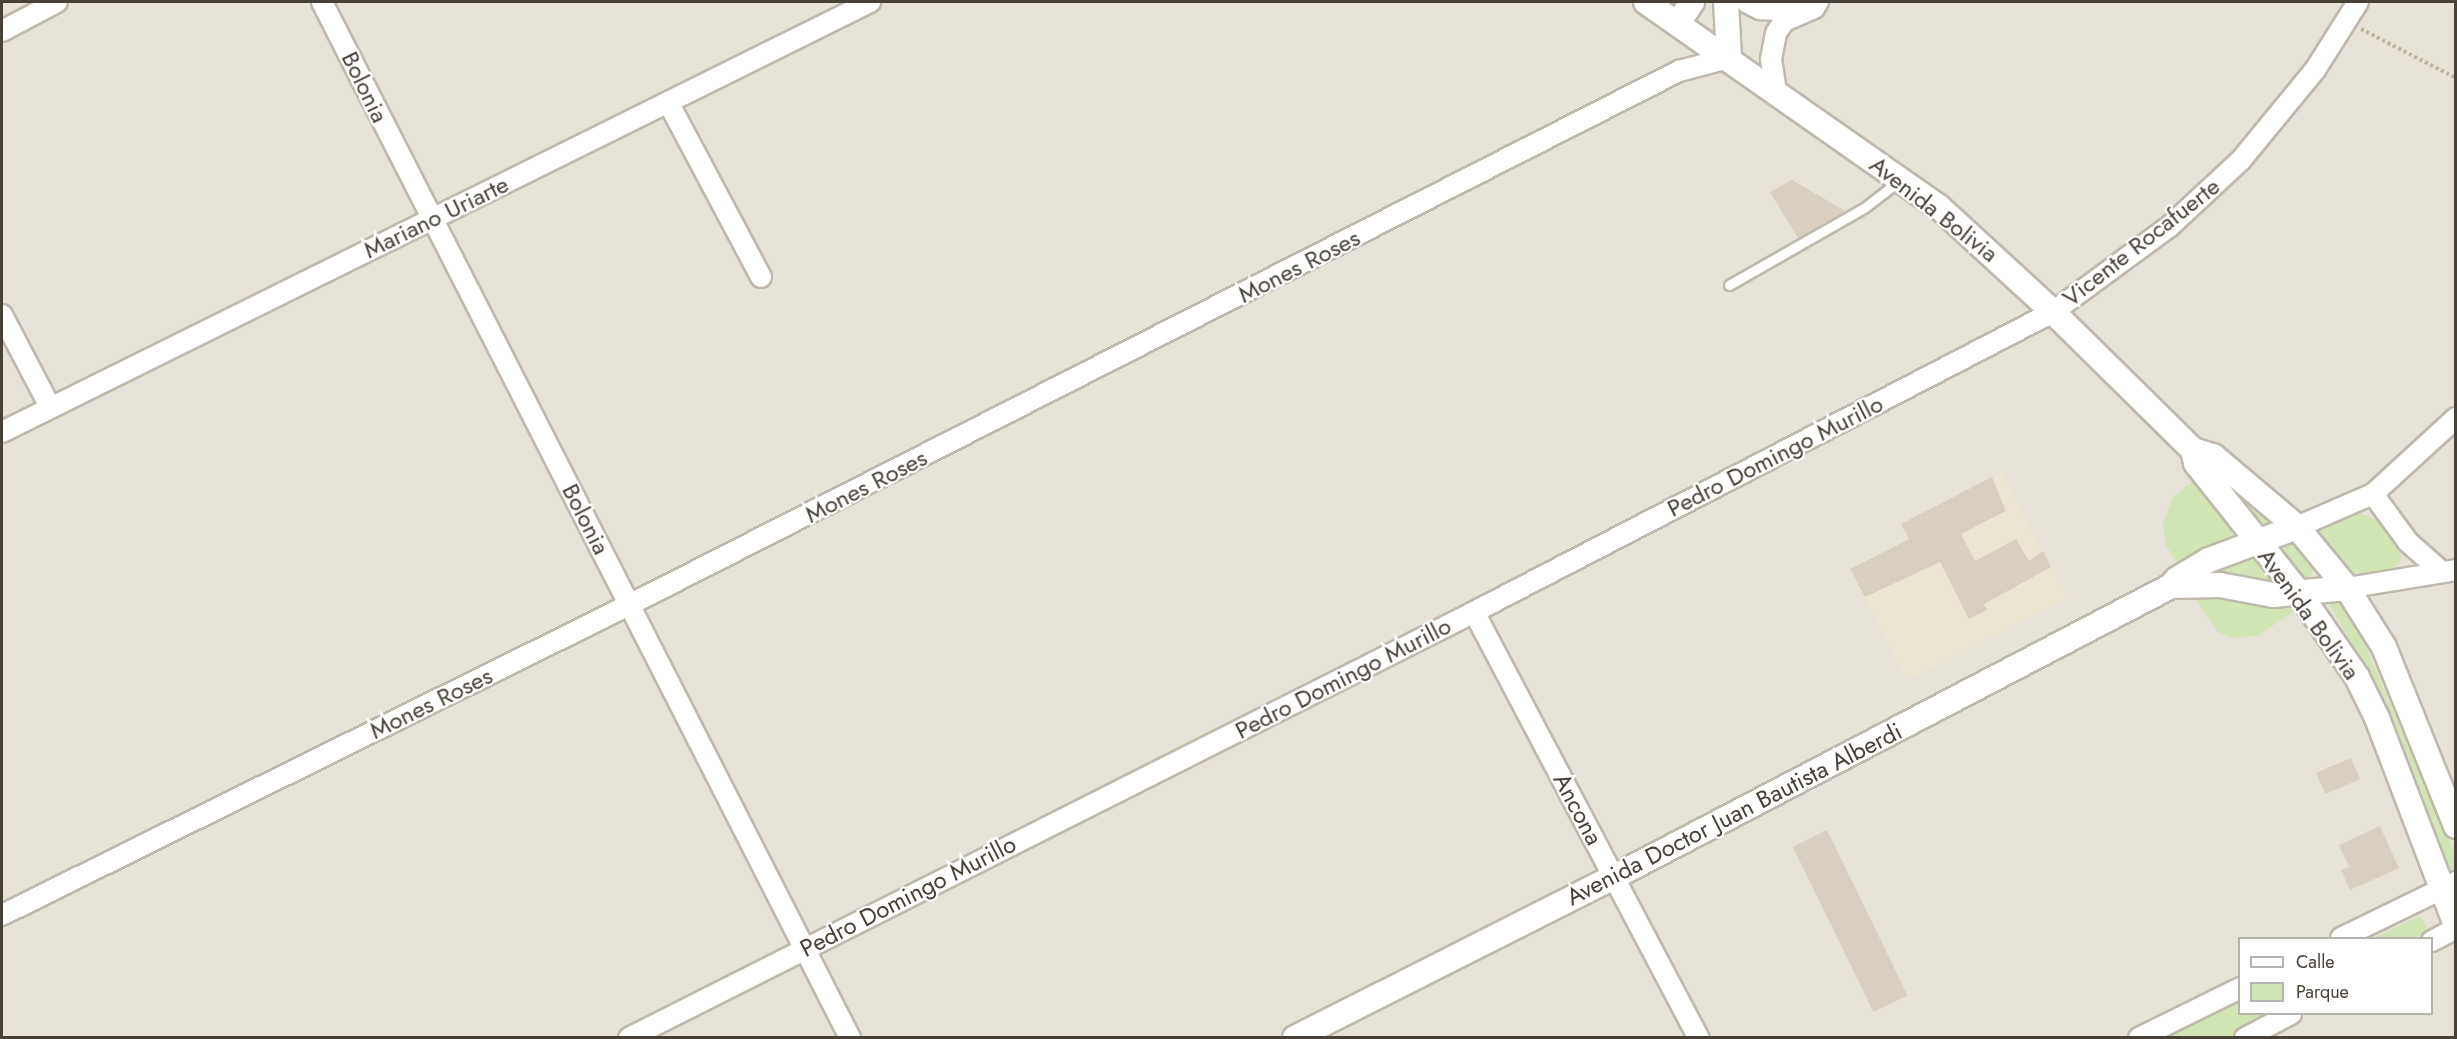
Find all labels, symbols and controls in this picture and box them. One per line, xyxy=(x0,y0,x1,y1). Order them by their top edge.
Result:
street label: Bolonia xyxy=(336,47,394,127)
street label: Avenida Bolivia xyxy=(1864,150,2004,268)
street label: Mariano Uriarte xyxy=(359,170,513,264)
street label: Vicente Rocafuerte xyxy=(2057,172,2225,312)
street label: Mones Roses xyxy=(1233,223,1365,309)
street label: Pedro Domingo Murillo xyxy=(1662,389,1888,523)
street label: Mones Roses xyxy=(800,443,932,529)
street label: Bolonia xyxy=(556,479,616,559)
street label: Avenida Bolivia xyxy=(2252,543,2366,685)
street label: Pedro Domingo Murillo xyxy=(1230,611,1456,745)
street label: Mones Roses xyxy=(365,661,497,745)
street label: Avenida Doctor Juan Bautista Alberdi xyxy=(1561,717,1907,911)
street label: Ancona xyxy=(1547,768,1609,850)
street label: Pedro Domingo Murillo xyxy=(795,829,1021,963)
legend xyxy=(2238,937,2433,1015)
text: Calle xyxy=(2296,949,2335,975)
text: Parque xyxy=(2296,979,2349,1005)

